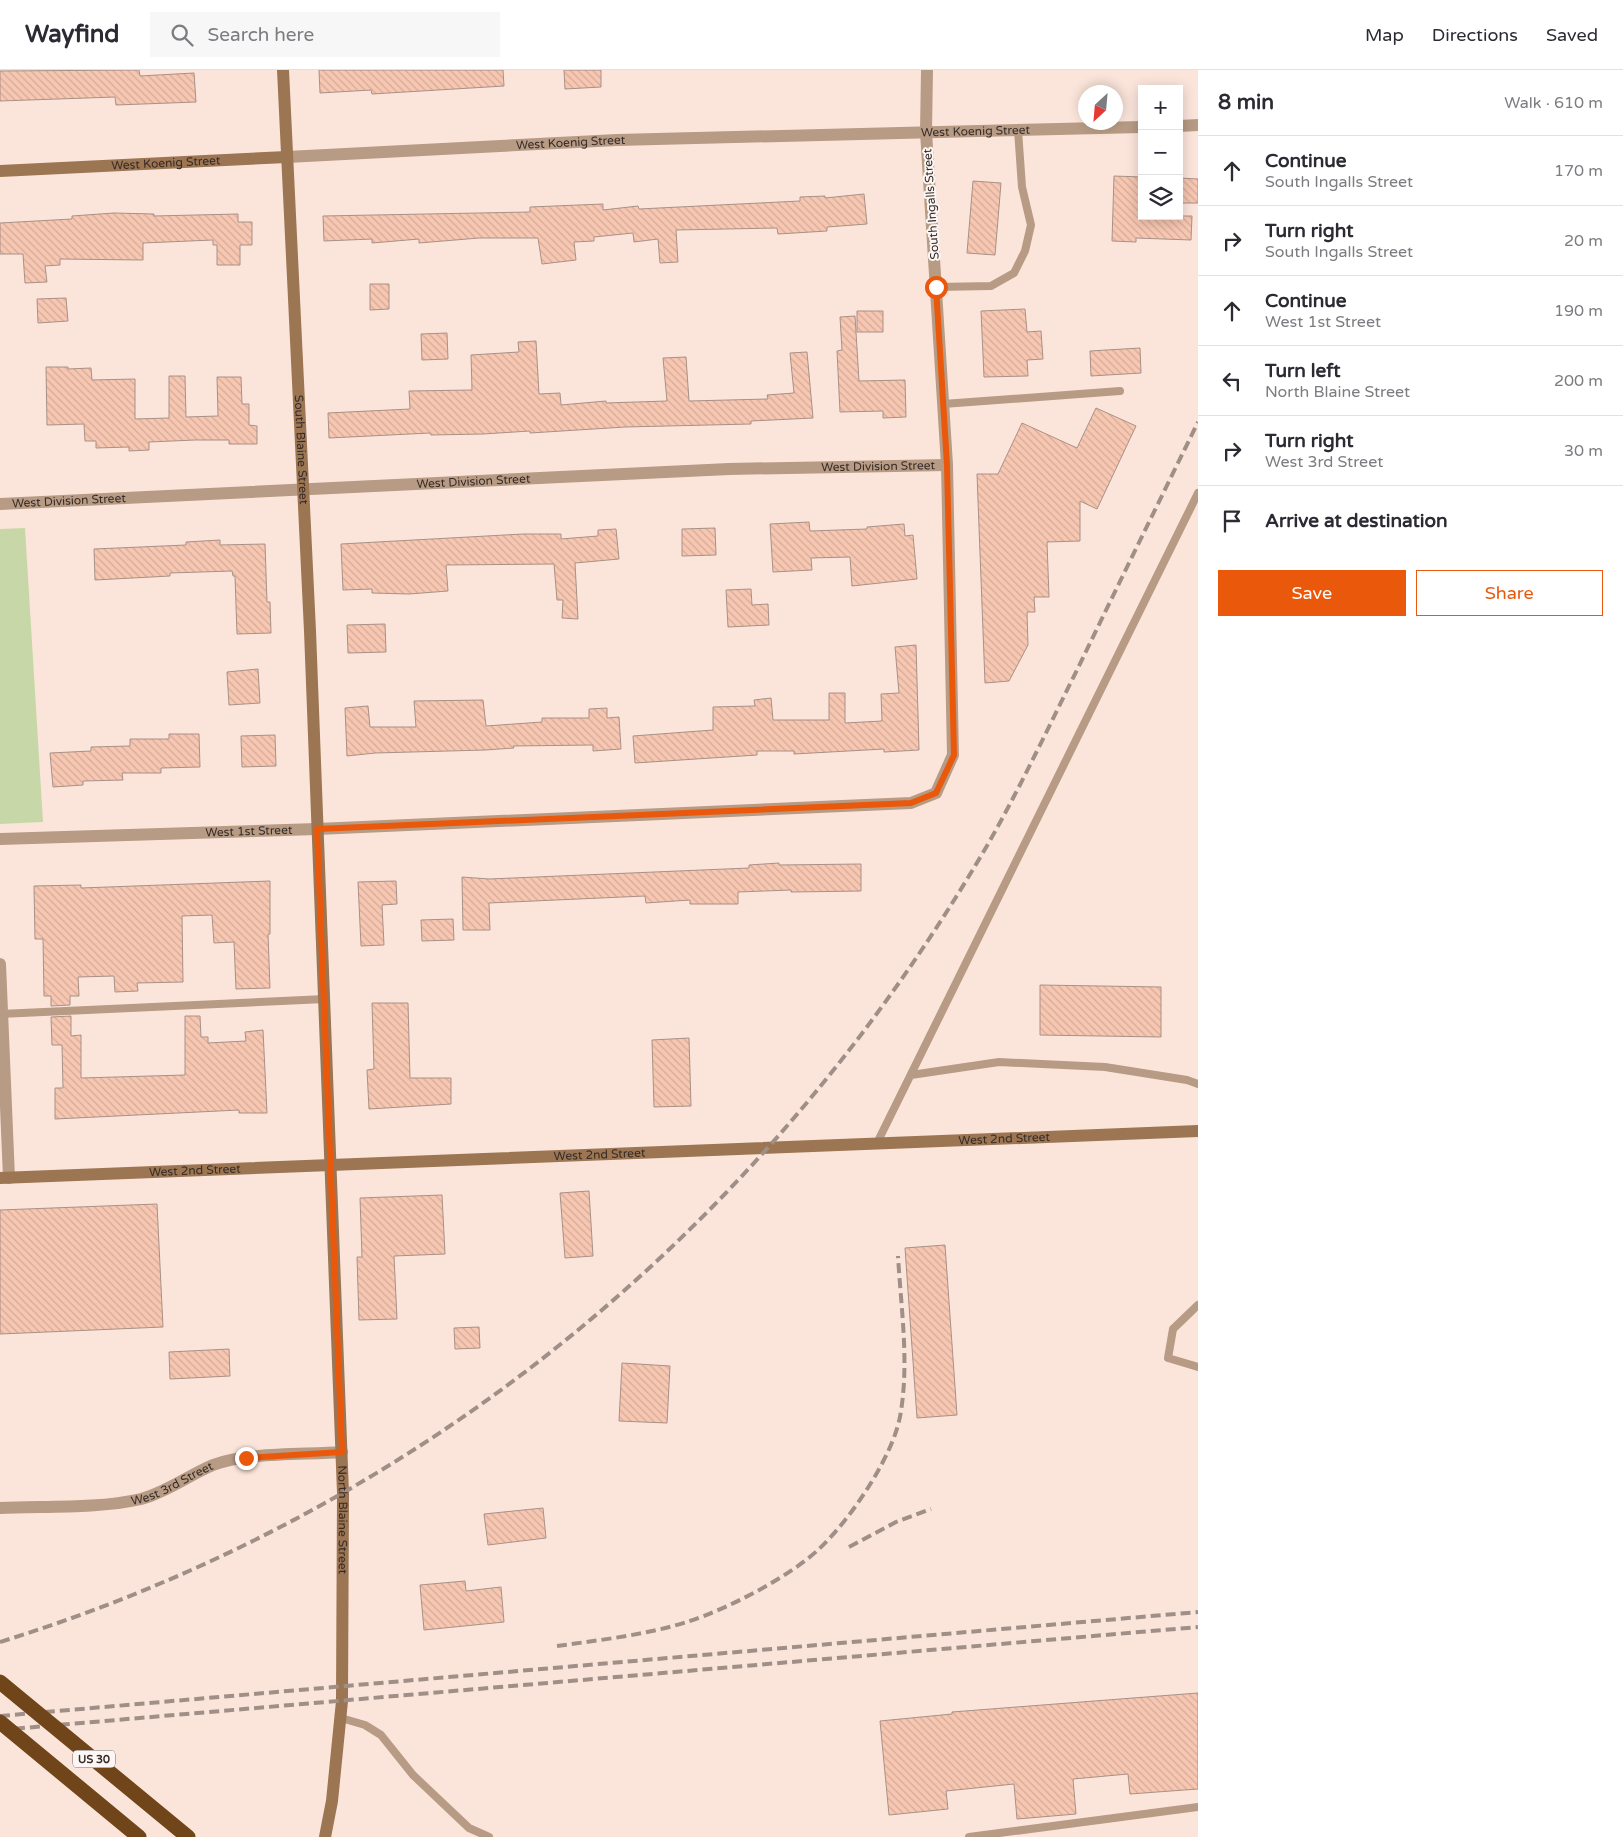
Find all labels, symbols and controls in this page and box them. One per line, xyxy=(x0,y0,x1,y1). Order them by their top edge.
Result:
search box xyxy=(150,12,500,57)
text: Wayfind xyxy=(25,20,120,49)
icon: search xyxy=(168,21,196,49)
text: Search here xyxy=(208,24,314,46)
text: Map xyxy=(1365,24,1404,46)
text: Directions xyxy=(1432,24,1518,46)
text: Saved xyxy=(1546,24,1598,46)
north arrow xyxy=(1078,85,1123,130)
map controls xyxy=(1138,85,1183,220)
button: + xyxy=(1138,85,1183,130)
text: 8 min xyxy=(1218,90,1274,115)
text: Walk · 610 m xyxy=(1504,93,1603,113)
street label: West Koenig Street xyxy=(921,123,1031,139)
button: − xyxy=(1138,130,1183,175)
street label: West Koenig Street xyxy=(516,133,626,152)
street label: South Ingalls Street xyxy=(920,148,942,260)
text: Continue xyxy=(1265,150,1347,172)
street label: West Koenig Street xyxy=(111,153,221,173)
icon: ahead xyxy=(1218,157,1246,185)
text: 170 m xyxy=(1554,161,1603,181)
text: South Ingalls Street xyxy=(1265,172,1413,192)
button: layers xyxy=(1138,175,1183,220)
text: Turn right xyxy=(1265,220,1353,242)
icon: right xyxy=(1218,227,1246,255)
text: 20 m xyxy=(1564,231,1603,251)
text: South Ingalls Street xyxy=(1265,242,1413,262)
route start xyxy=(925,276,948,299)
text: Continue xyxy=(1265,290,1347,312)
icon: ahead xyxy=(1218,297,1246,325)
text: 190 m xyxy=(1554,301,1603,321)
text: West 1st Street xyxy=(1265,312,1381,332)
text: Turn left xyxy=(1265,360,1341,382)
icon: left xyxy=(1218,367,1246,395)
text: 200 m xyxy=(1554,371,1603,391)
text: North Blaine Street xyxy=(1265,382,1410,402)
street label: South Blaine Street xyxy=(292,394,311,505)
text: Turn right xyxy=(1265,430,1353,452)
icon: right xyxy=(1218,437,1246,465)
text: 30 m xyxy=(1564,441,1603,461)
text: West 3rd Street xyxy=(1265,452,1383,472)
street label: West Division Street xyxy=(821,458,936,474)
street label: West Division Street xyxy=(416,472,531,491)
street label: West Division Street xyxy=(12,491,127,510)
icon: arrive xyxy=(1218,507,1246,535)
text: Arrive at destination xyxy=(1265,510,1448,532)
button: Save xyxy=(1218,570,1406,616)
button: Share xyxy=(1416,570,1603,616)
street label: West 1st Street xyxy=(205,823,293,840)
street label: West 2nd Street xyxy=(958,1130,1051,1147)
street label: West 2nd Street xyxy=(553,1146,646,1163)
street label: West 2nd Street xyxy=(149,1162,241,1179)
route end xyxy=(235,1447,258,1470)
street label: West 3rd Street xyxy=(130,1459,215,1508)
street label: North Blaine Street xyxy=(335,1465,350,1575)
road number: US 30 xyxy=(73,1750,115,1768)

